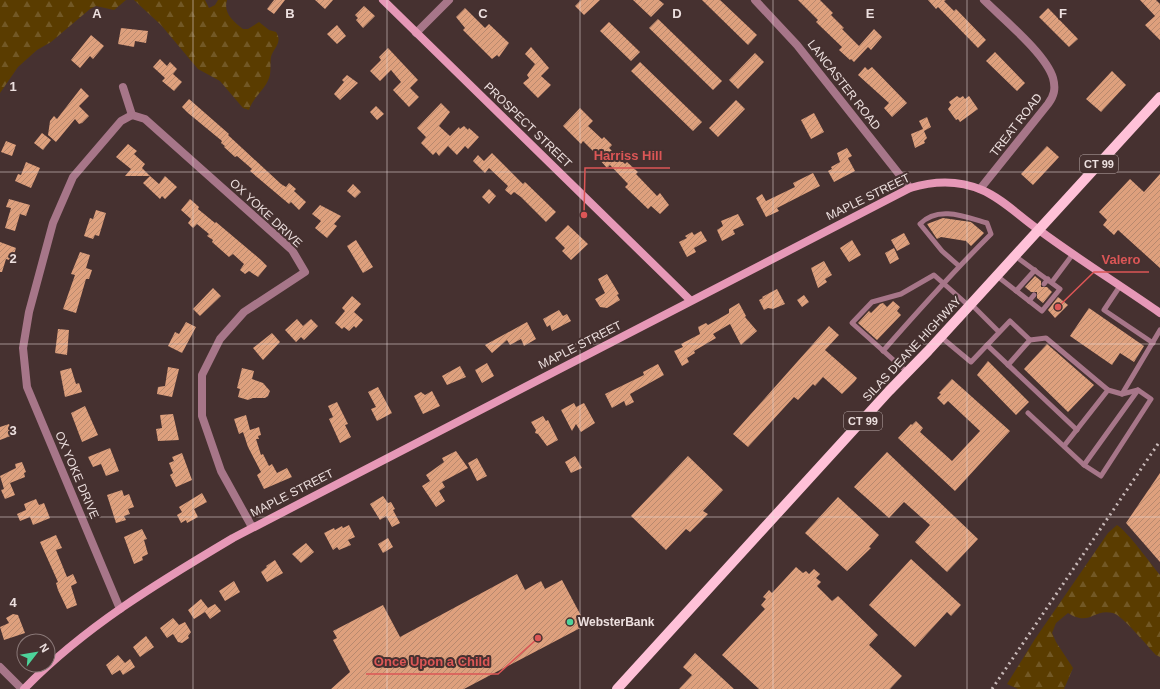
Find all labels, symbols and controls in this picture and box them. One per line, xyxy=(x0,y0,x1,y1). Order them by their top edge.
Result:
text: A xyxy=(92,6,102,21)
text: B xyxy=(285,6,295,21)
text: C xyxy=(478,6,488,21)
text: D xyxy=(672,6,682,21)
text: E xyxy=(866,6,875,21)
text: F xyxy=(1059,6,1067,21)
street label: LANCASTER ROAD xyxy=(805,37,884,133)
text: 1 xyxy=(9,79,17,94)
street label: PROSPECT STREET xyxy=(481,80,575,171)
street label: TREAT ROAD xyxy=(987,90,1045,159)
callout: Harriss Hill xyxy=(585,143,670,168)
text: Harriss Hill xyxy=(594,148,662,163)
road number: CT 99 xyxy=(1080,155,1118,173)
street label: MAPLE STREET xyxy=(824,170,913,223)
street label: OX YOKE DRIVE xyxy=(227,176,305,250)
callout: Valero xyxy=(1094,247,1149,272)
text: 2 xyxy=(9,251,17,266)
text: Valero xyxy=(1101,252,1141,267)
street label: SILAS DEANE HIGHWAY xyxy=(860,294,964,404)
street label: MAPLE STREET xyxy=(536,318,624,372)
road number: CT 99 xyxy=(844,412,882,430)
text: 3 xyxy=(9,423,17,438)
street label: OX YOKE DRIVE xyxy=(52,429,102,521)
street label: MAPLE STREET xyxy=(248,466,336,520)
text: 4 xyxy=(9,595,17,610)
place label: WebsterBank xyxy=(578,615,655,629)
marker: WebsterBank xyxy=(565,617,575,627)
north arrow xyxy=(16,633,56,673)
text: N xyxy=(37,641,52,654)
callout: Once Upon a Child xyxy=(366,649,498,674)
text: Once Upon a Child xyxy=(374,654,490,669)

